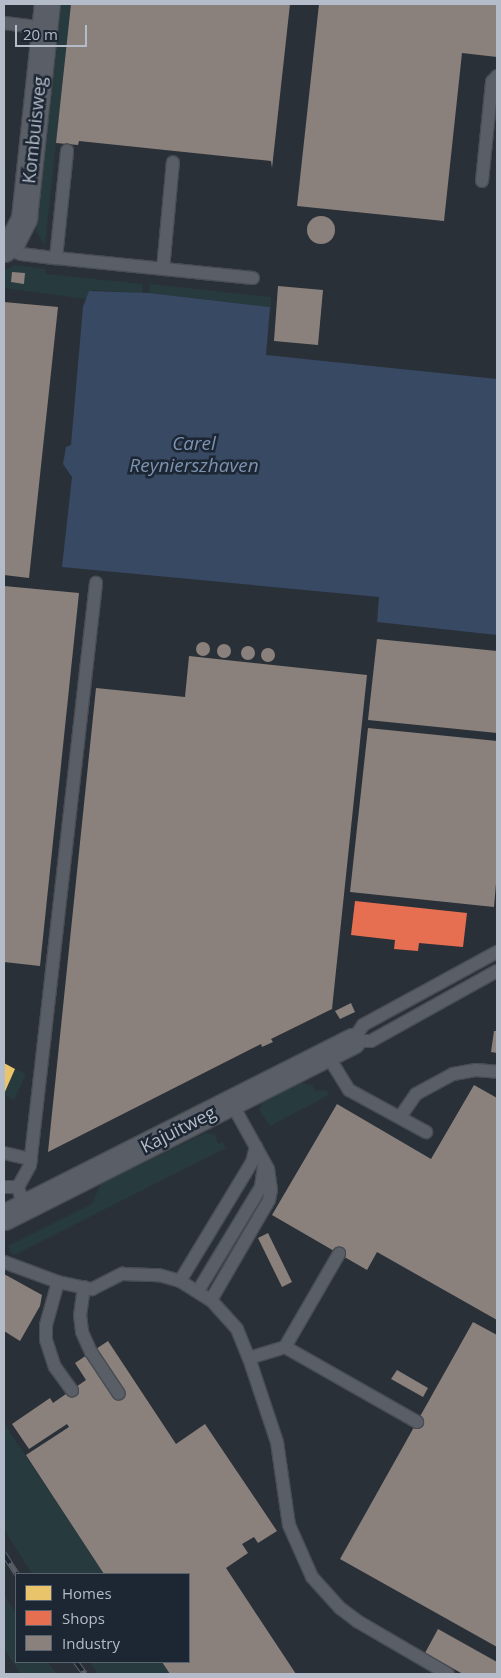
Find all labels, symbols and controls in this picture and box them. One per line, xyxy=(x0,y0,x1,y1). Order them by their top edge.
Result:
scale bar xyxy=(18,15,90,47)
text: 20 m xyxy=(23,24,58,44)
street label: Kombuisweg xyxy=(18,75,50,185)
water label: Carel Reynierszhaven xyxy=(129,433,259,477)
street label: Kajuitweg xyxy=(137,1101,219,1157)
legend xyxy=(15,1573,190,1663)
text: Homes xyxy=(62,1583,112,1603)
text: Shops xyxy=(62,1608,105,1628)
text: Industry xyxy=(62,1633,120,1653)

